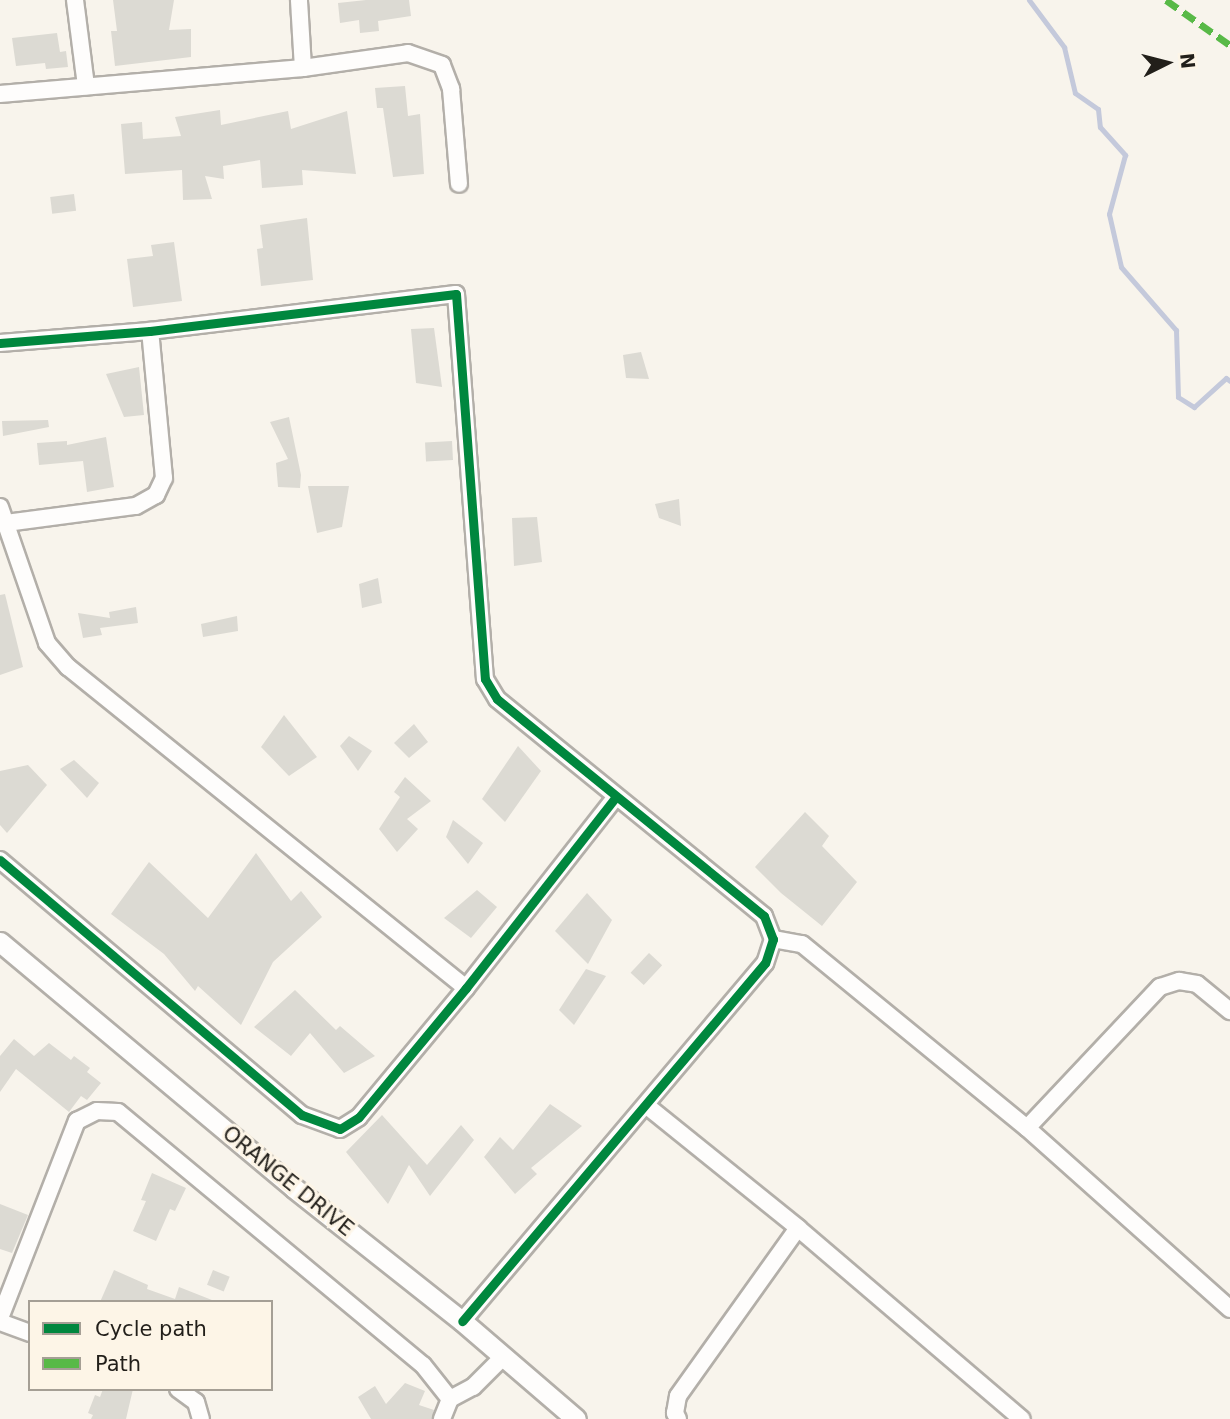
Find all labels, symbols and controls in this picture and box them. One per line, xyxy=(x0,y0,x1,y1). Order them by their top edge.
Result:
north arrow xyxy=(1132,28,1202,98)
text: N xyxy=(1176,52,1200,70)
street label: ORANGE DRIVE xyxy=(217,1121,359,1241)
legend xyxy=(28,1300,273,1391)
text: Cycle path xyxy=(95,1317,207,1341)
text: Path xyxy=(95,1352,141,1376)

